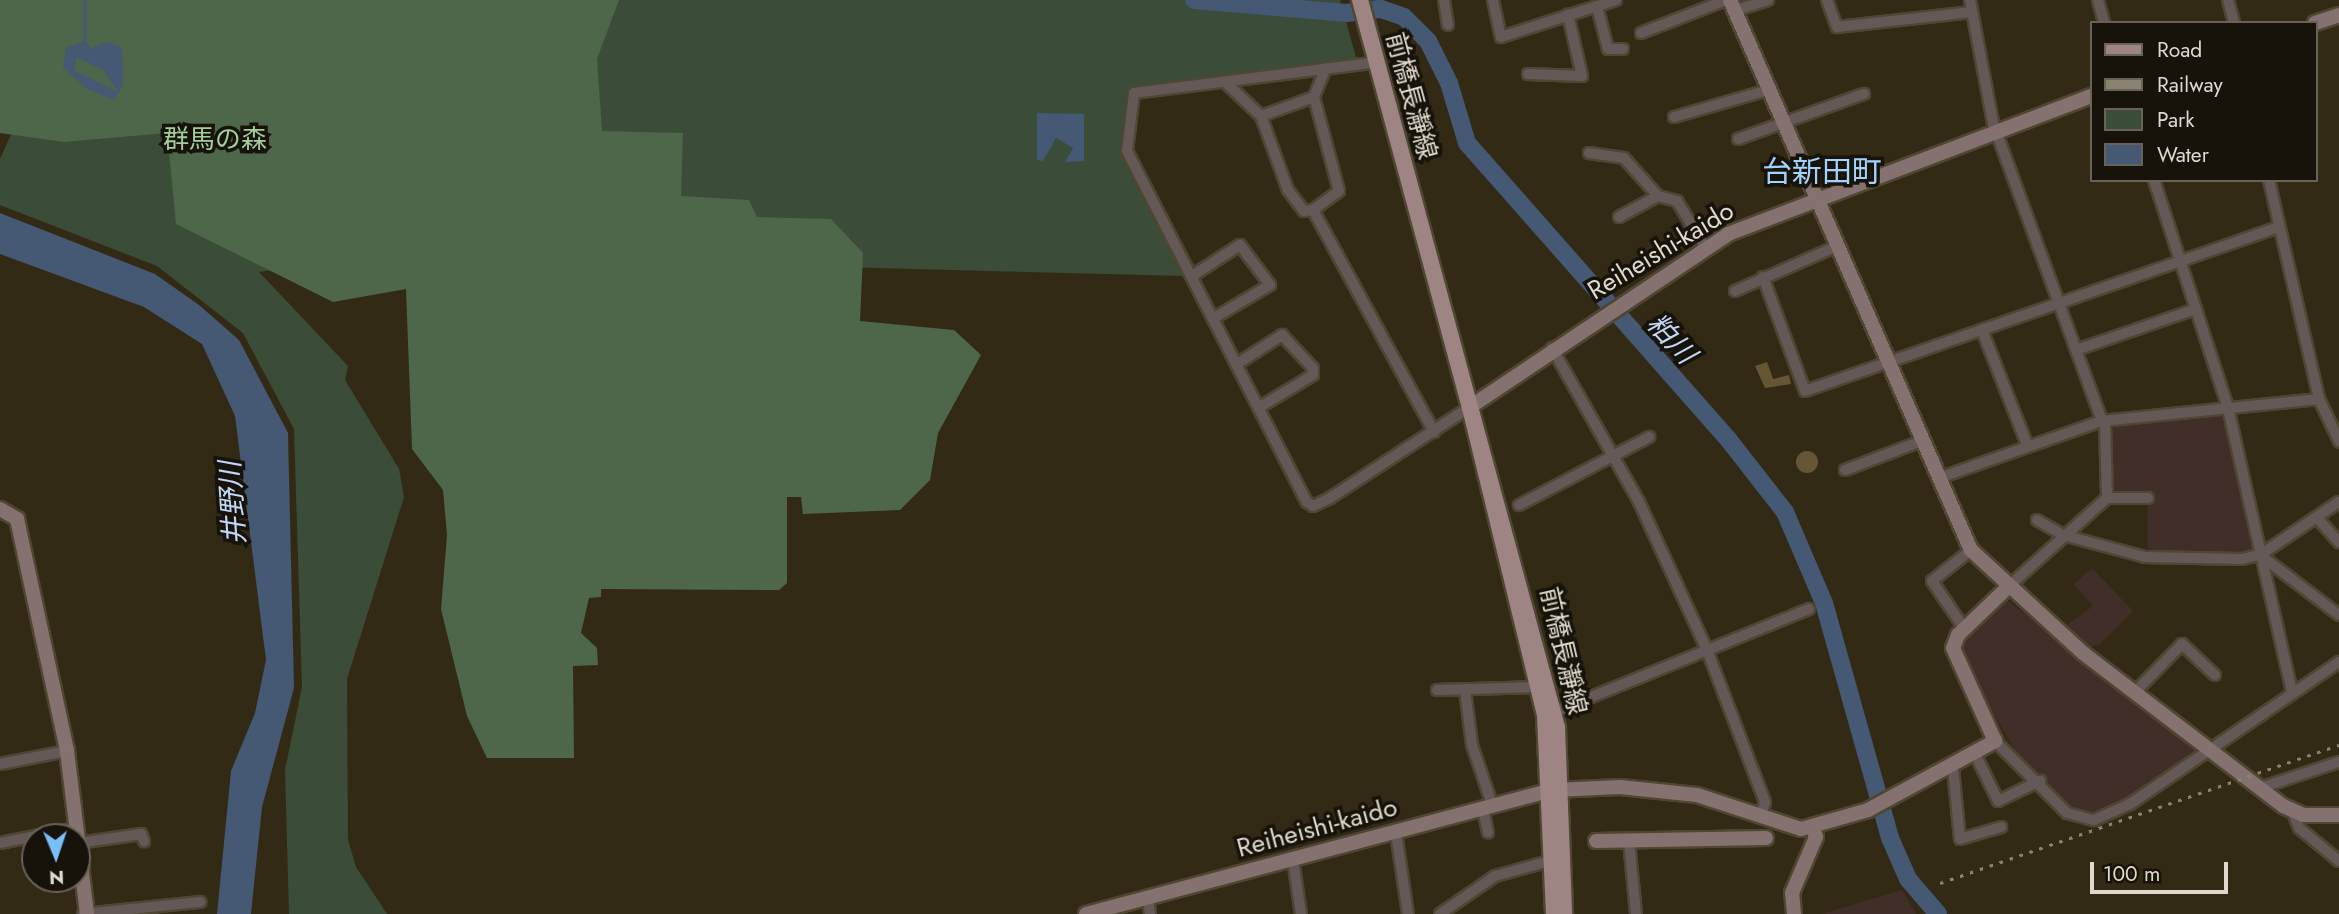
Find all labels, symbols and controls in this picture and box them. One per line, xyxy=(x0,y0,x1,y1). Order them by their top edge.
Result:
legend xyxy=(2090,21,2318,182)
street label: 前橋長瀞線 xyxy=(1379,29,1443,163)
text: Road xyxy=(2157,35,2202,65)
text: Railway xyxy=(2157,70,2223,100)
text: Park xyxy=(2157,105,2194,135)
park label: 群馬の森 xyxy=(163,124,267,156)
text: Water xyxy=(2157,140,2209,170)
district label: 台新田町 xyxy=(1762,154,1882,190)
street label: Reiheishi-kaido xyxy=(1582,195,1740,307)
water label: 粕川 xyxy=(1640,307,1702,371)
water label: 井野川 xyxy=(213,460,253,546)
street label: 前橋長瀞線 xyxy=(1533,584,1593,718)
street label: Reiheishi-kaido xyxy=(1233,792,1401,864)
north arrow xyxy=(21,823,91,893)
scale bar xyxy=(2094,848,2232,892)
text: 100 m xyxy=(2103,859,2160,889)
text: N xyxy=(49,864,65,891)

